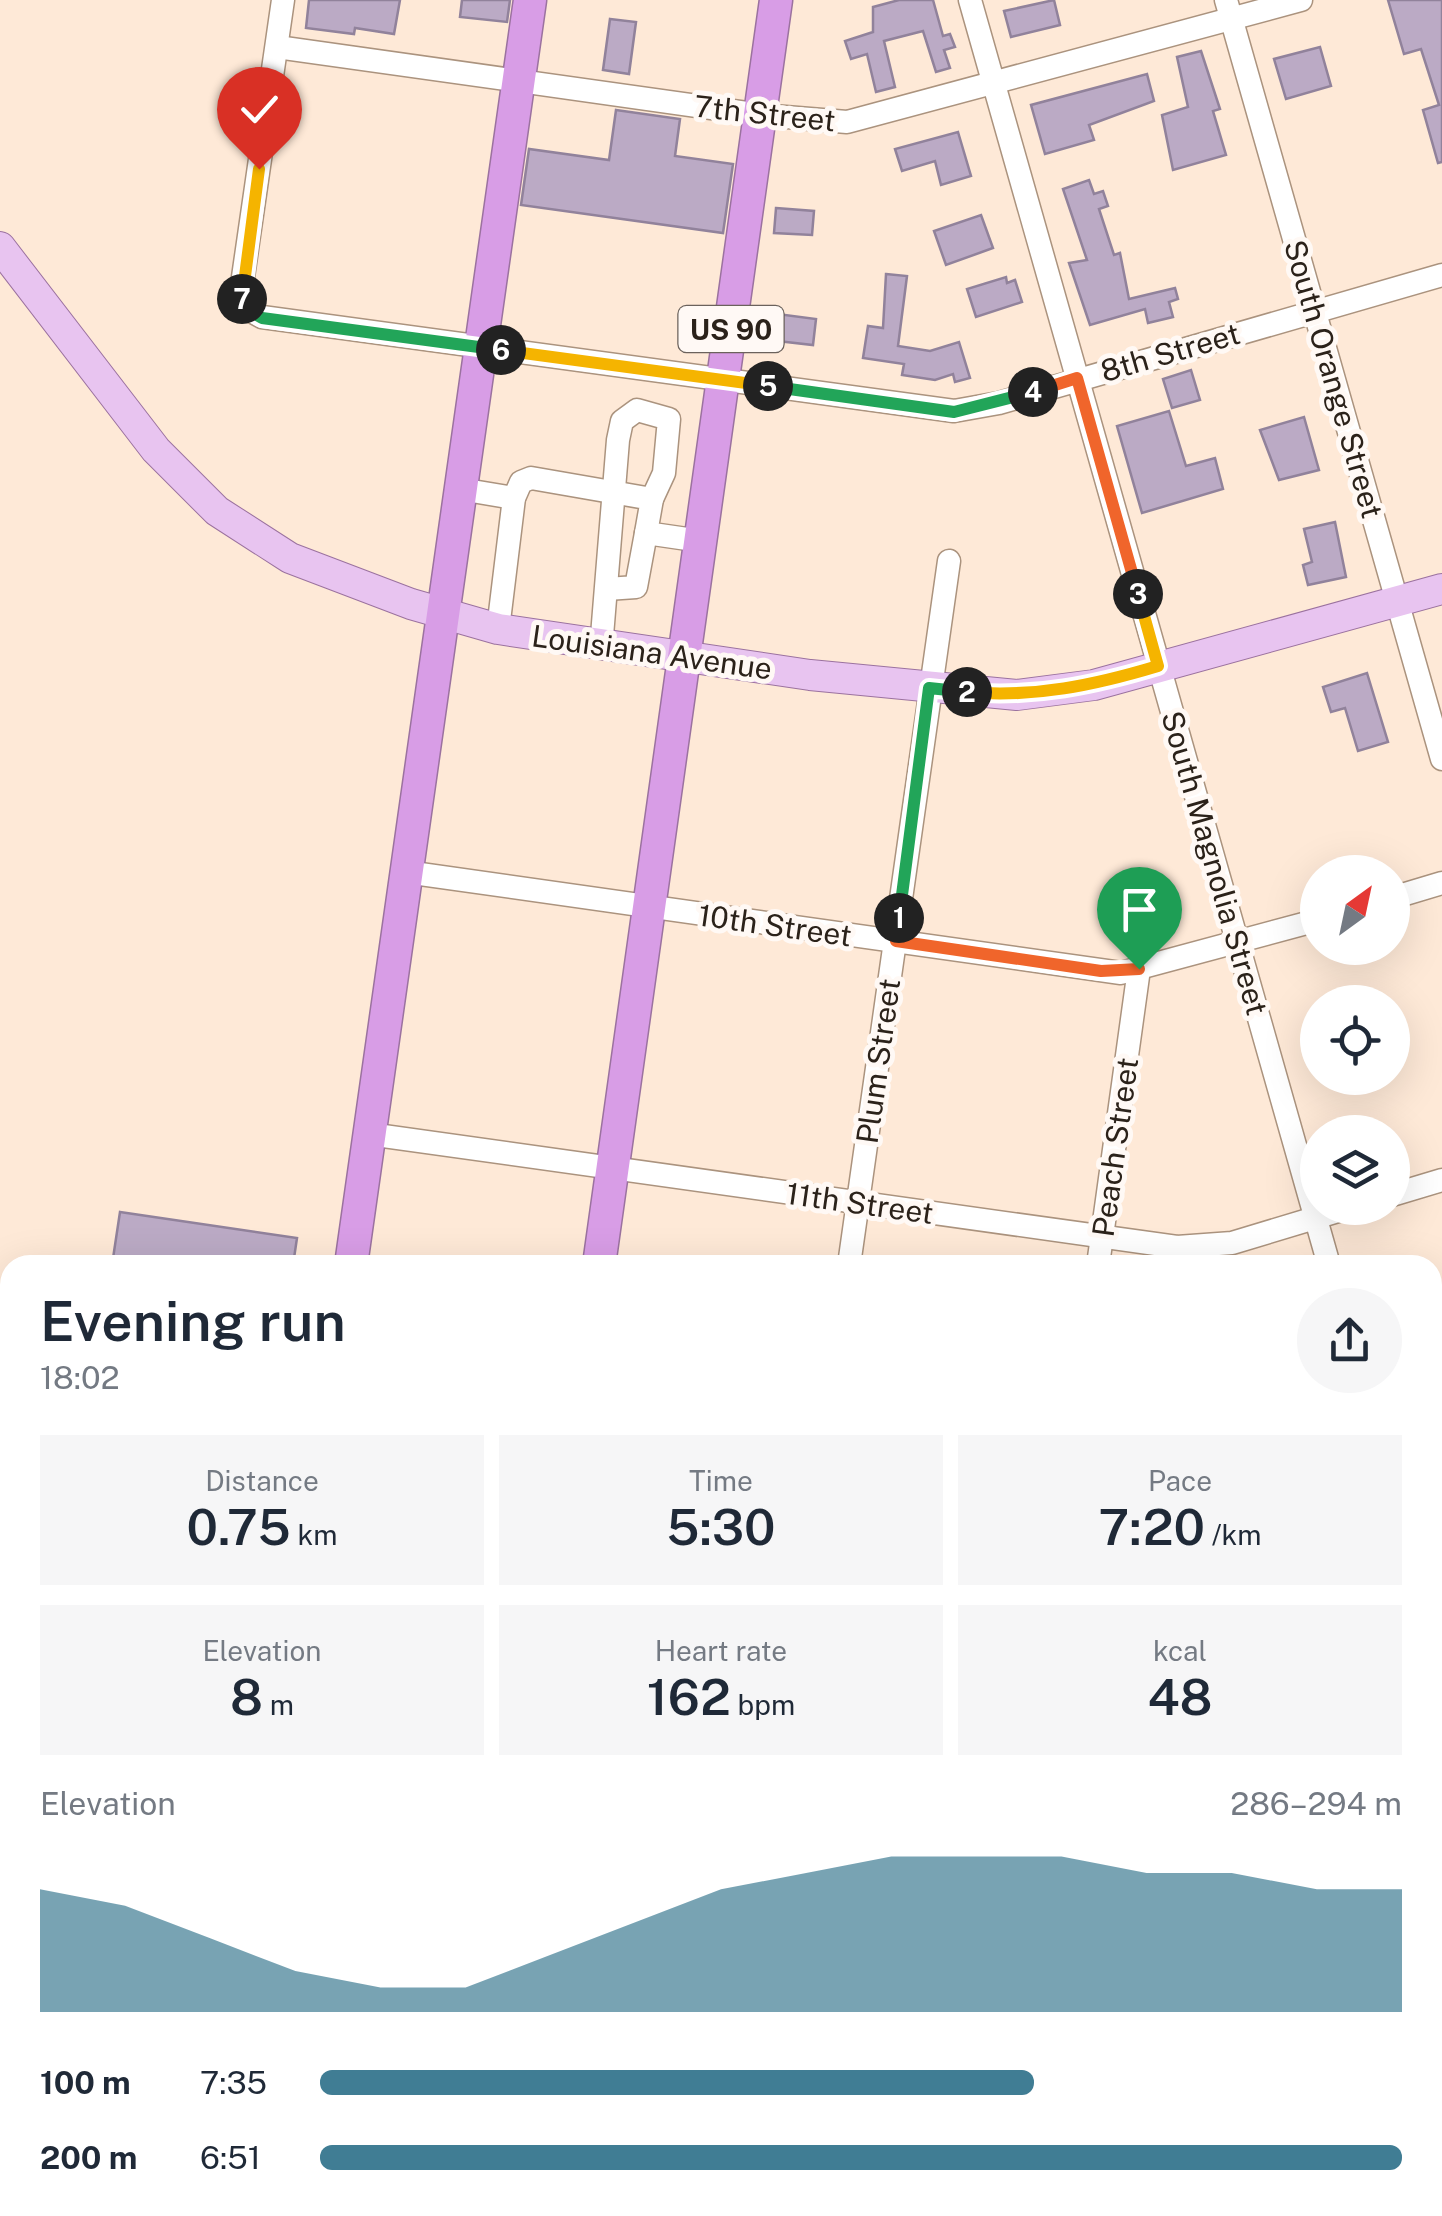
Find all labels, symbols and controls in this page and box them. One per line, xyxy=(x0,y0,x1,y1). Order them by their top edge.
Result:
pin xyxy=(217,67,302,170)
icon: check xyxy=(232,82,287,137)
street label: 7th Street xyxy=(693,88,837,138)
street label: South Orange Street xyxy=(1277,236,1391,522)
pin: 7 xyxy=(217,274,267,324)
text: 7 xyxy=(233,282,251,315)
road number: US 90 xyxy=(678,306,784,352)
street label: 8th Street xyxy=(1096,315,1244,389)
pin: 6 xyxy=(476,325,526,375)
text: 6 xyxy=(492,333,510,366)
pin: 5 xyxy=(743,361,793,411)
pin: 4 xyxy=(1008,367,1058,417)
text: 5 xyxy=(759,369,777,402)
text: 4 xyxy=(1024,375,1042,408)
pin: 3 xyxy=(1113,569,1163,619)
text: 3 xyxy=(1129,577,1147,610)
street label: Louisiana Avenue xyxy=(530,617,774,687)
pin: 2 xyxy=(942,667,992,717)
text: 2 xyxy=(958,675,976,708)
street label: South Magnolia Street xyxy=(1154,707,1276,1019)
north arrow xyxy=(1300,855,1410,965)
map controls xyxy=(1300,855,1410,1225)
pin xyxy=(1097,867,1182,970)
icon: arrive xyxy=(1112,882,1167,937)
pin: 1 xyxy=(874,893,924,943)
street label: 10th Street xyxy=(696,896,854,954)
text: 1 xyxy=(893,901,905,934)
street label: Plum Street xyxy=(849,976,907,1146)
button: locate xyxy=(1300,985,1410,1095)
street label: Peach Street xyxy=(1085,1055,1145,1239)
button: layers xyxy=(1300,1115,1410,1225)
street label: 11th Street xyxy=(784,1175,936,1231)
button: share xyxy=(1297,1288,1402,1393)
text: Evening run xyxy=(40,1289,346,1353)
text: 18:02 xyxy=(40,1359,120,1396)
text: Distance xyxy=(205,1464,319,1497)
text: Time xyxy=(689,1464,753,1497)
text: Pace xyxy=(1148,1464,1212,1497)
text: 0.75 xyxy=(187,1497,291,1556)
text: 5:30 xyxy=(666,1497,776,1556)
text: 7:20 xyxy=(1098,1497,1205,1556)
text: km xyxy=(291,1518,338,1551)
text: /km xyxy=(1205,1518,1262,1551)
text: Elevation xyxy=(203,1634,321,1667)
text: Heart rate xyxy=(655,1634,787,1667)
text: kcal xyxy=(1153,1634,1207,1667)
text: 8 xyxy=(230,1667,263,1726)
text: 162 xyxy=(647,1667,731,1726)
text: 48 xyxy=(1147,1667,1213,1726)
text: m xyxy=(263,1688,294,1721)
text: bpm xyxy=(731,1688,795,1721)
text: Elevation xyxy=(40,1785,176,1822)
text: 286–294 m xyxy=(1230,1785,1402,1822)
text: 100 m xyxy=(40,2064,131,2101)
text: 7:35 xyxy=(200,2064,267,2101)
text: 200 m xyxy=(40,2139,137,2176)
text: 6:51 xyxy=(200,2139,261,2176)

